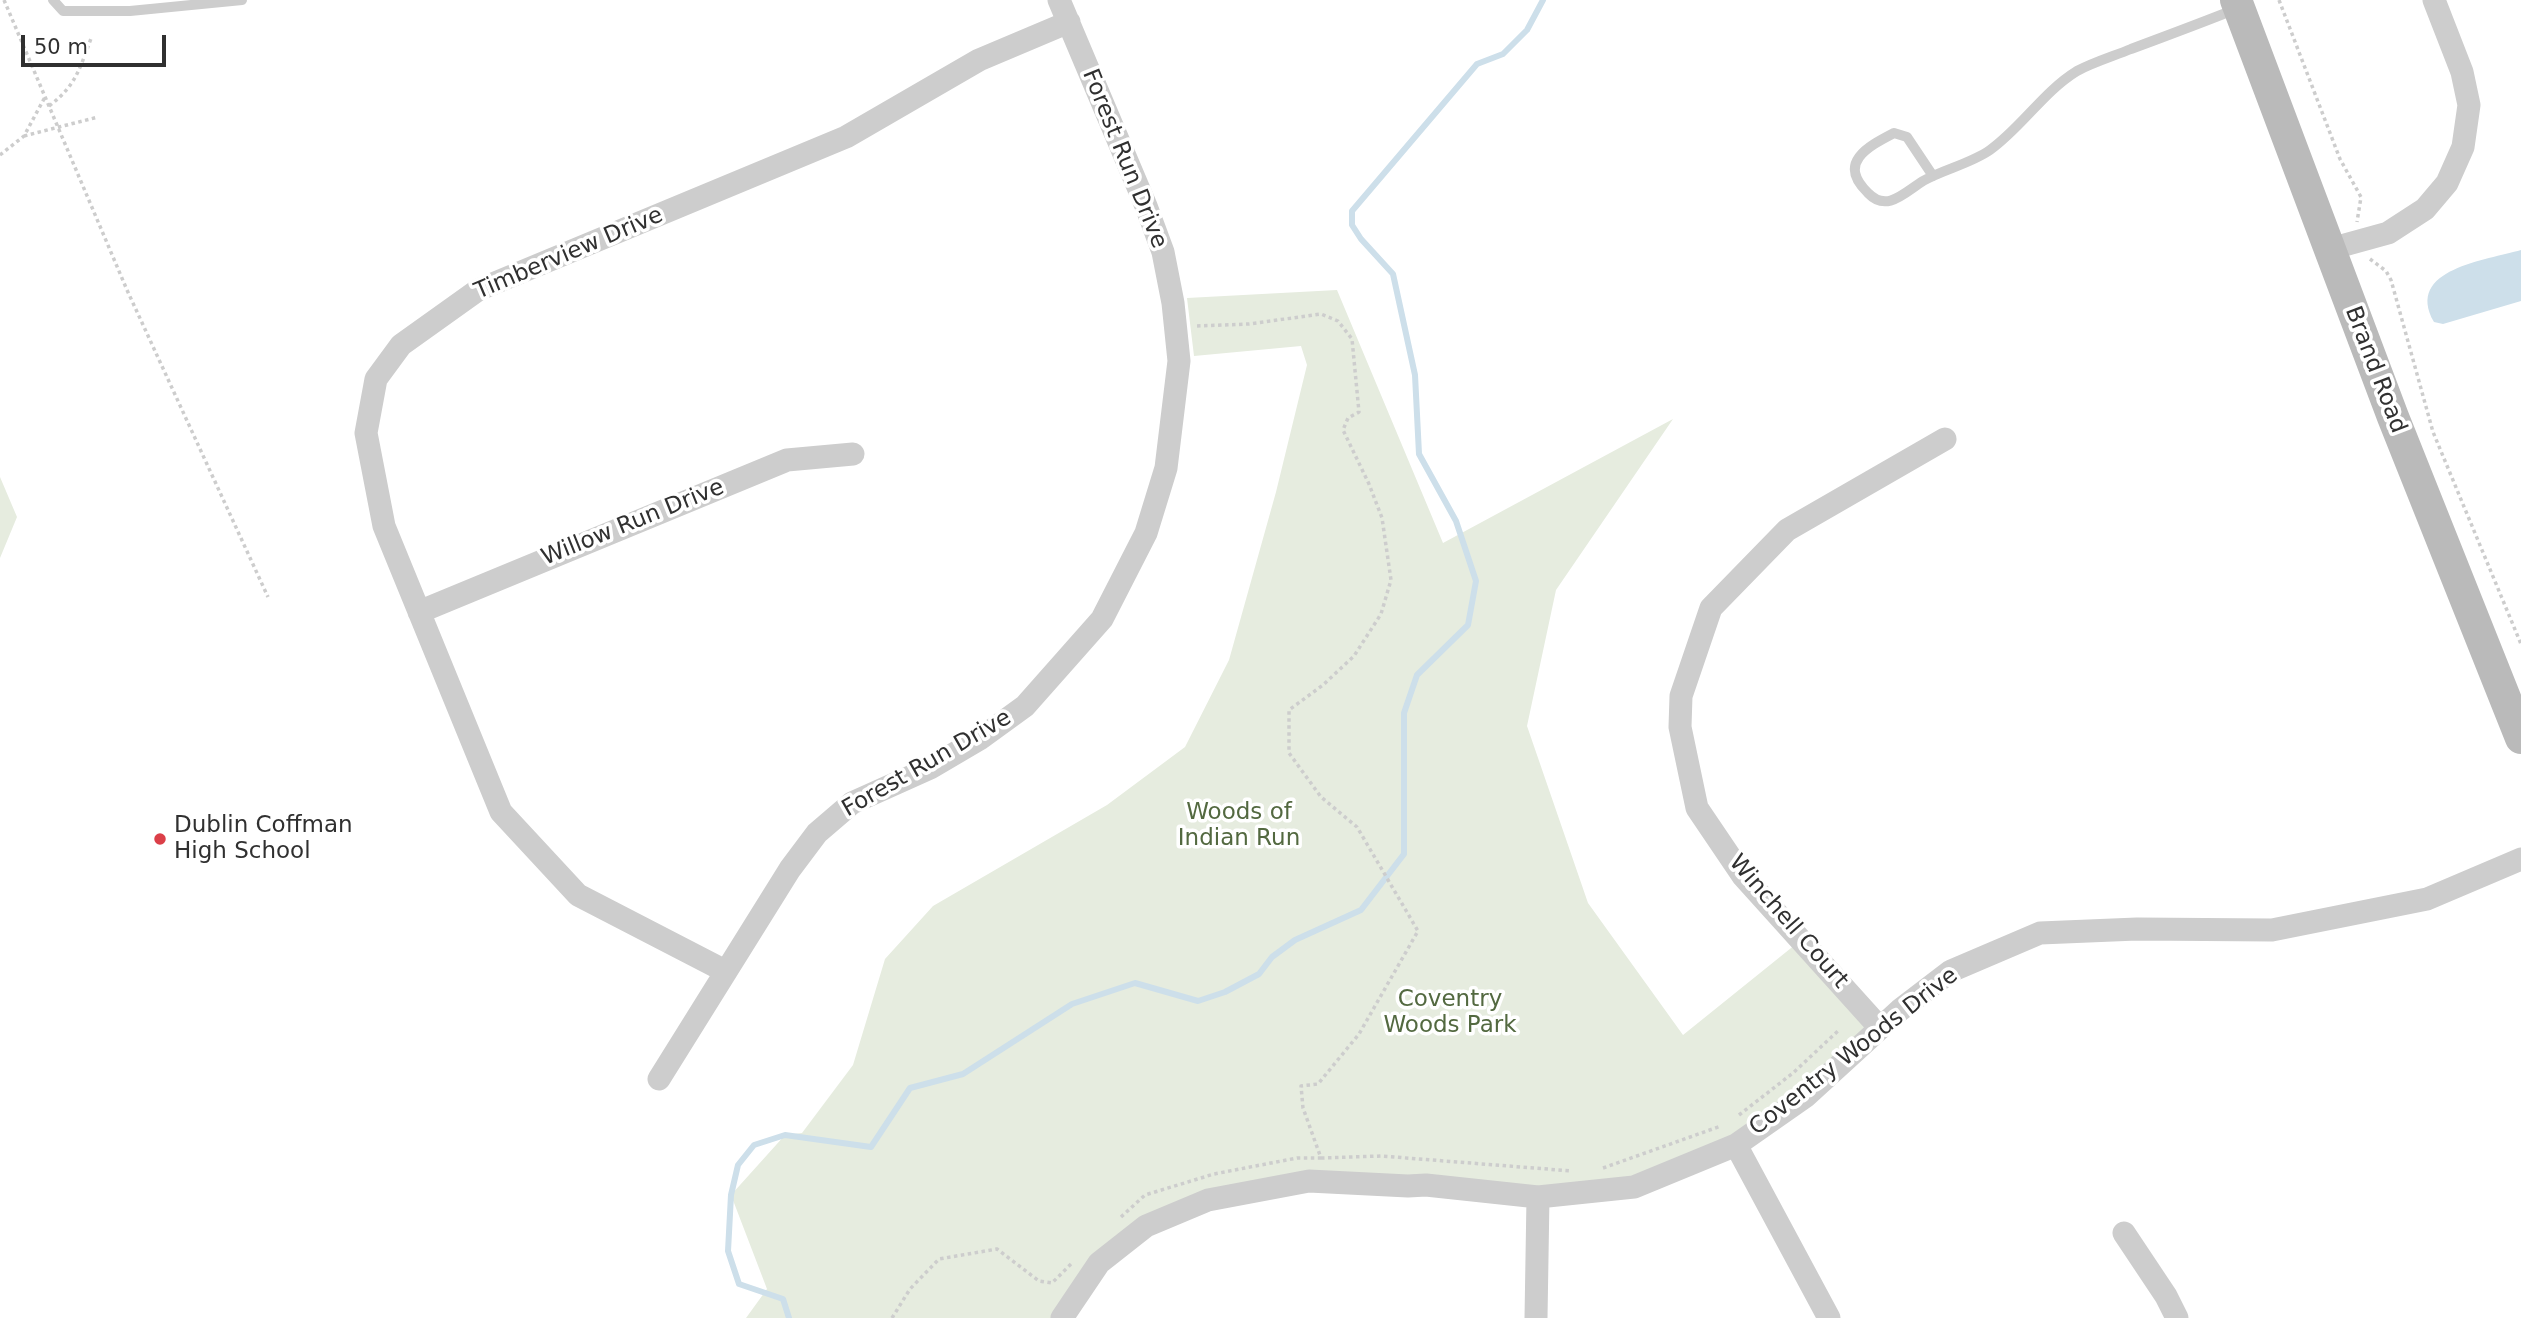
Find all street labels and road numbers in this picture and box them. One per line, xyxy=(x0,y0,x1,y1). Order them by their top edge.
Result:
street label: Forest Run Drive xyxy=(1075,65,1173,253)
street label: Timberview Drive xyxy=(471,202,667,306)
street label: Brand Road xyxy=(2338,303,2412,437)
street label: Willow Run Drive xyxy=(538,474,728,572)
street label: Forest Run Drive xyxy=(838,704,1016,824)
street label: Winchell Court xyxy=(1723,850,1853,994)
street label: Coventry Woods Drive xyxy=(1744,962,1964,1142)

